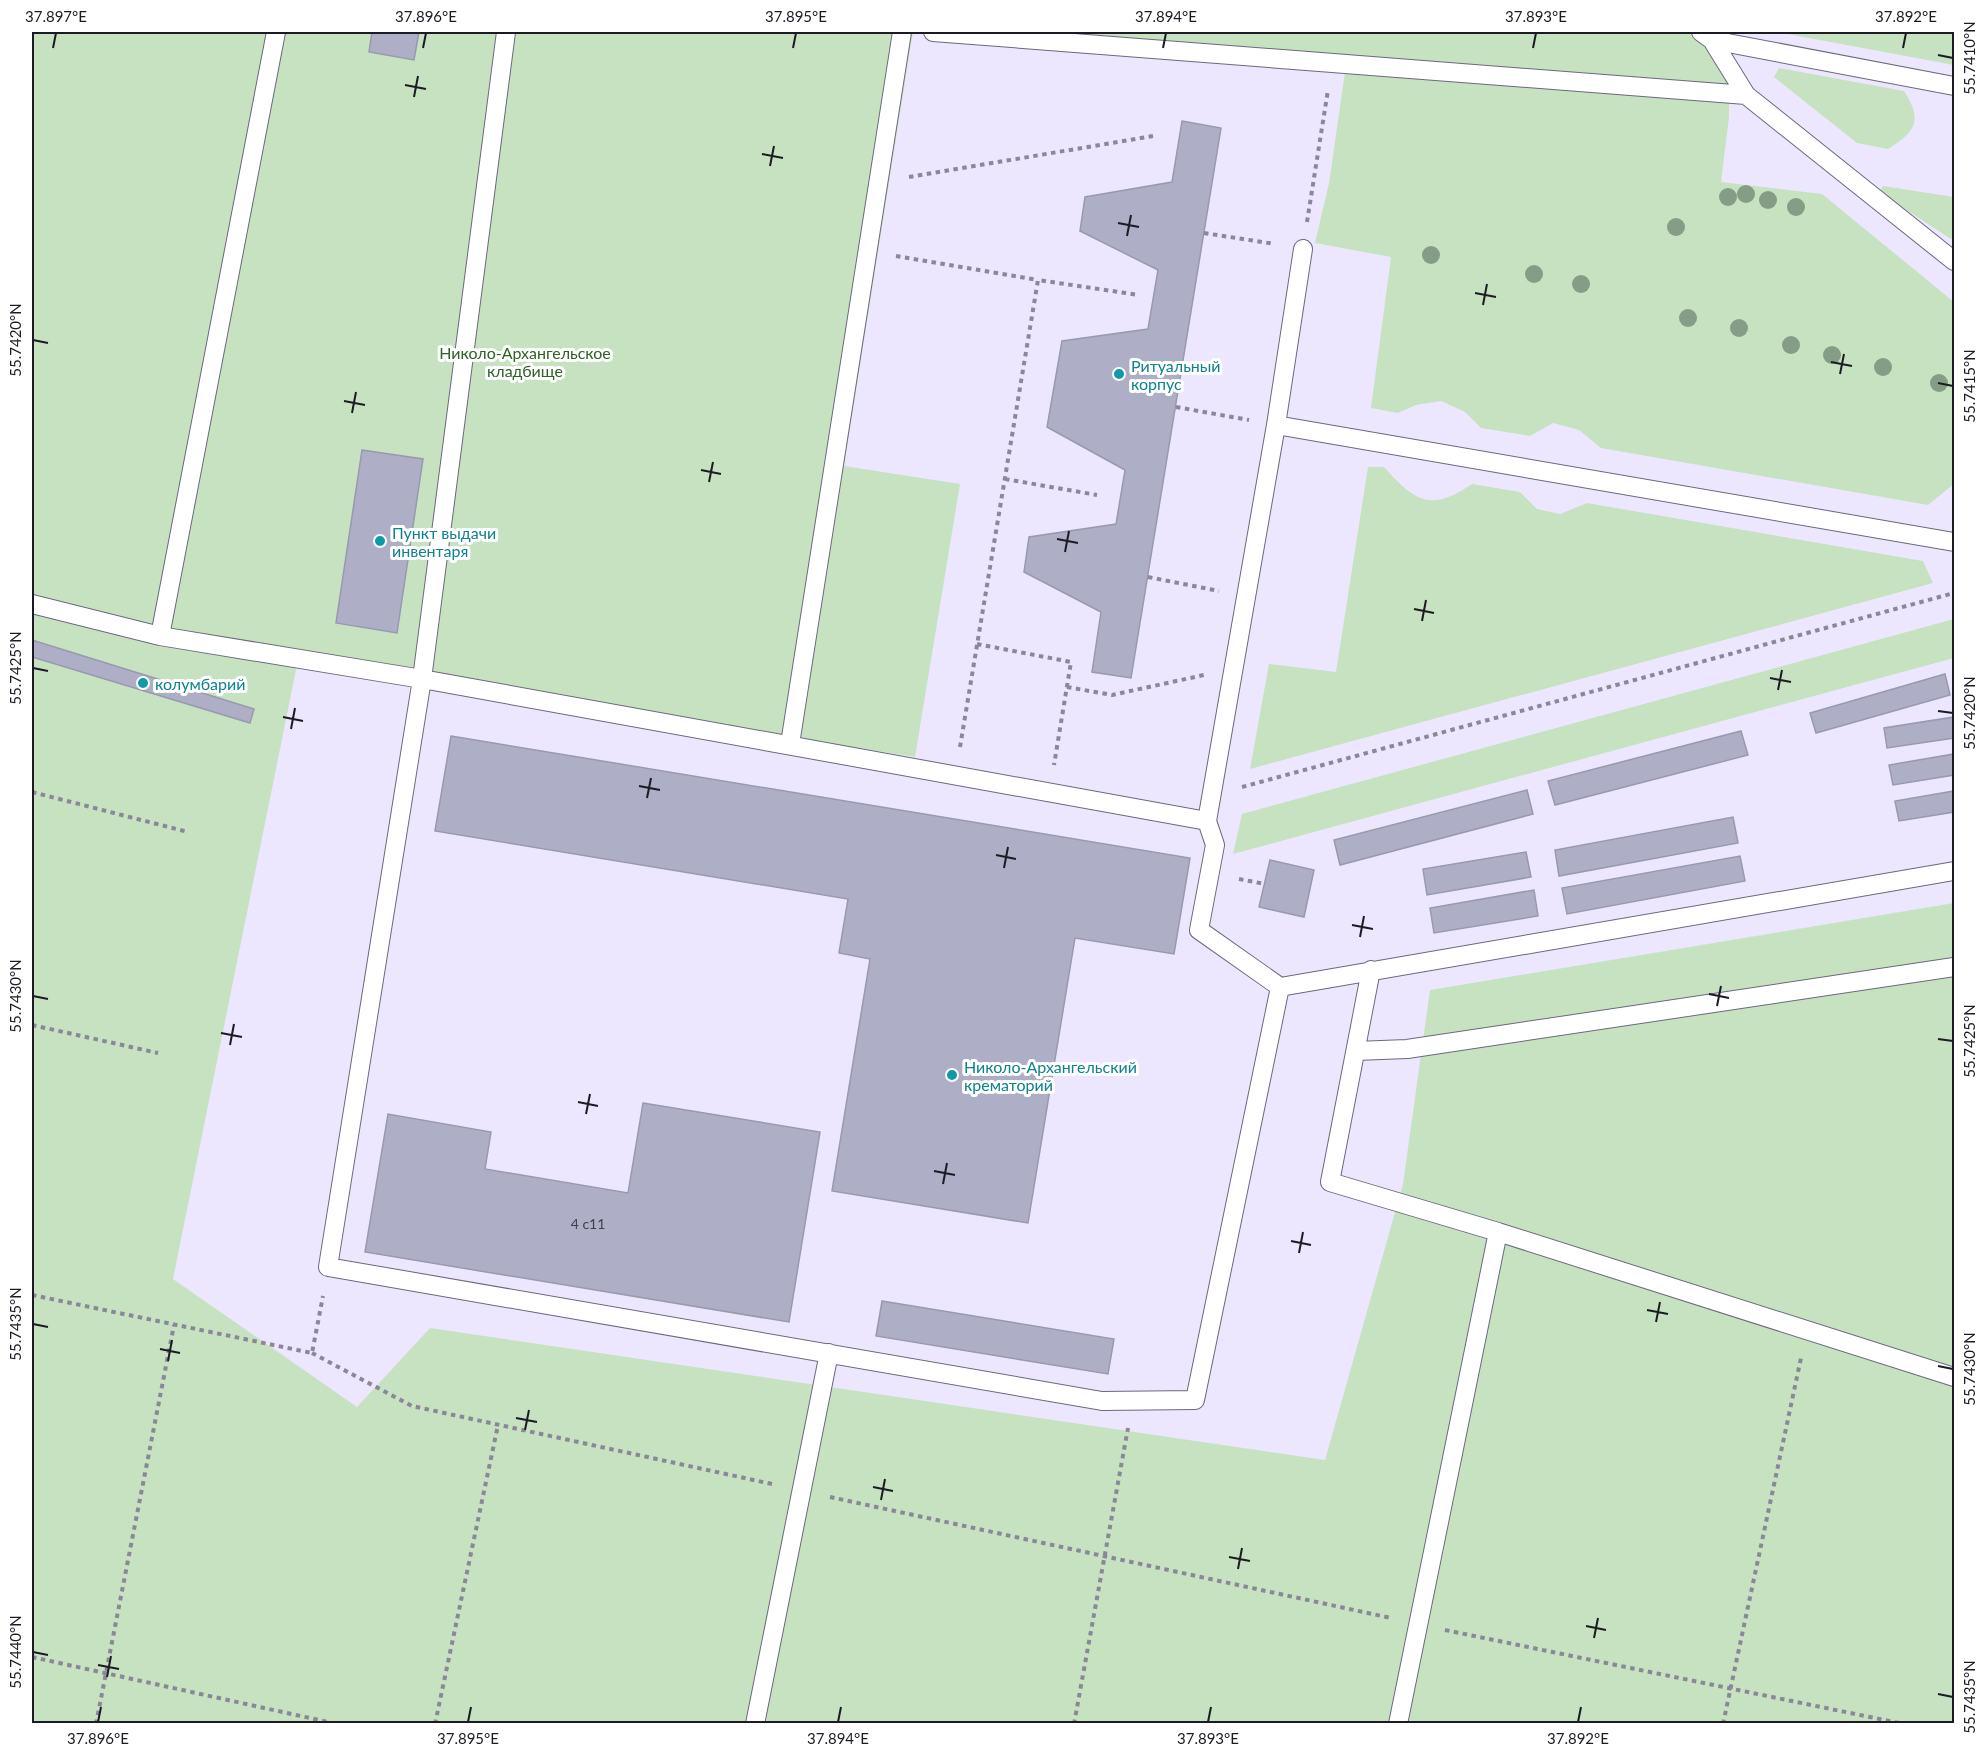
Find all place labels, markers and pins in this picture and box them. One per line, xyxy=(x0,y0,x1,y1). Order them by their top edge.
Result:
place label: Ритуальный корпус xyxy=(1131,356,1221,393)
marker: Ритуальный корпус xyxy=(1112,367,1126,381)
place label: Пункт выдачи инвентаря xyxy=(392,523,496,560)
marker: Пункт выдачи инвентаря xyxy=(373,534,387,548)
place label: колумбарий xyxy=(155,674,245,693)
marker: колумбарий xyxy=(136,676,150,690)
place label: Николо-Архангельский крематорий xyxy=(964,1057,1137,1094)
marker: Николо-Архангельский крематорий xyxy=(945,1068,959,1082)

